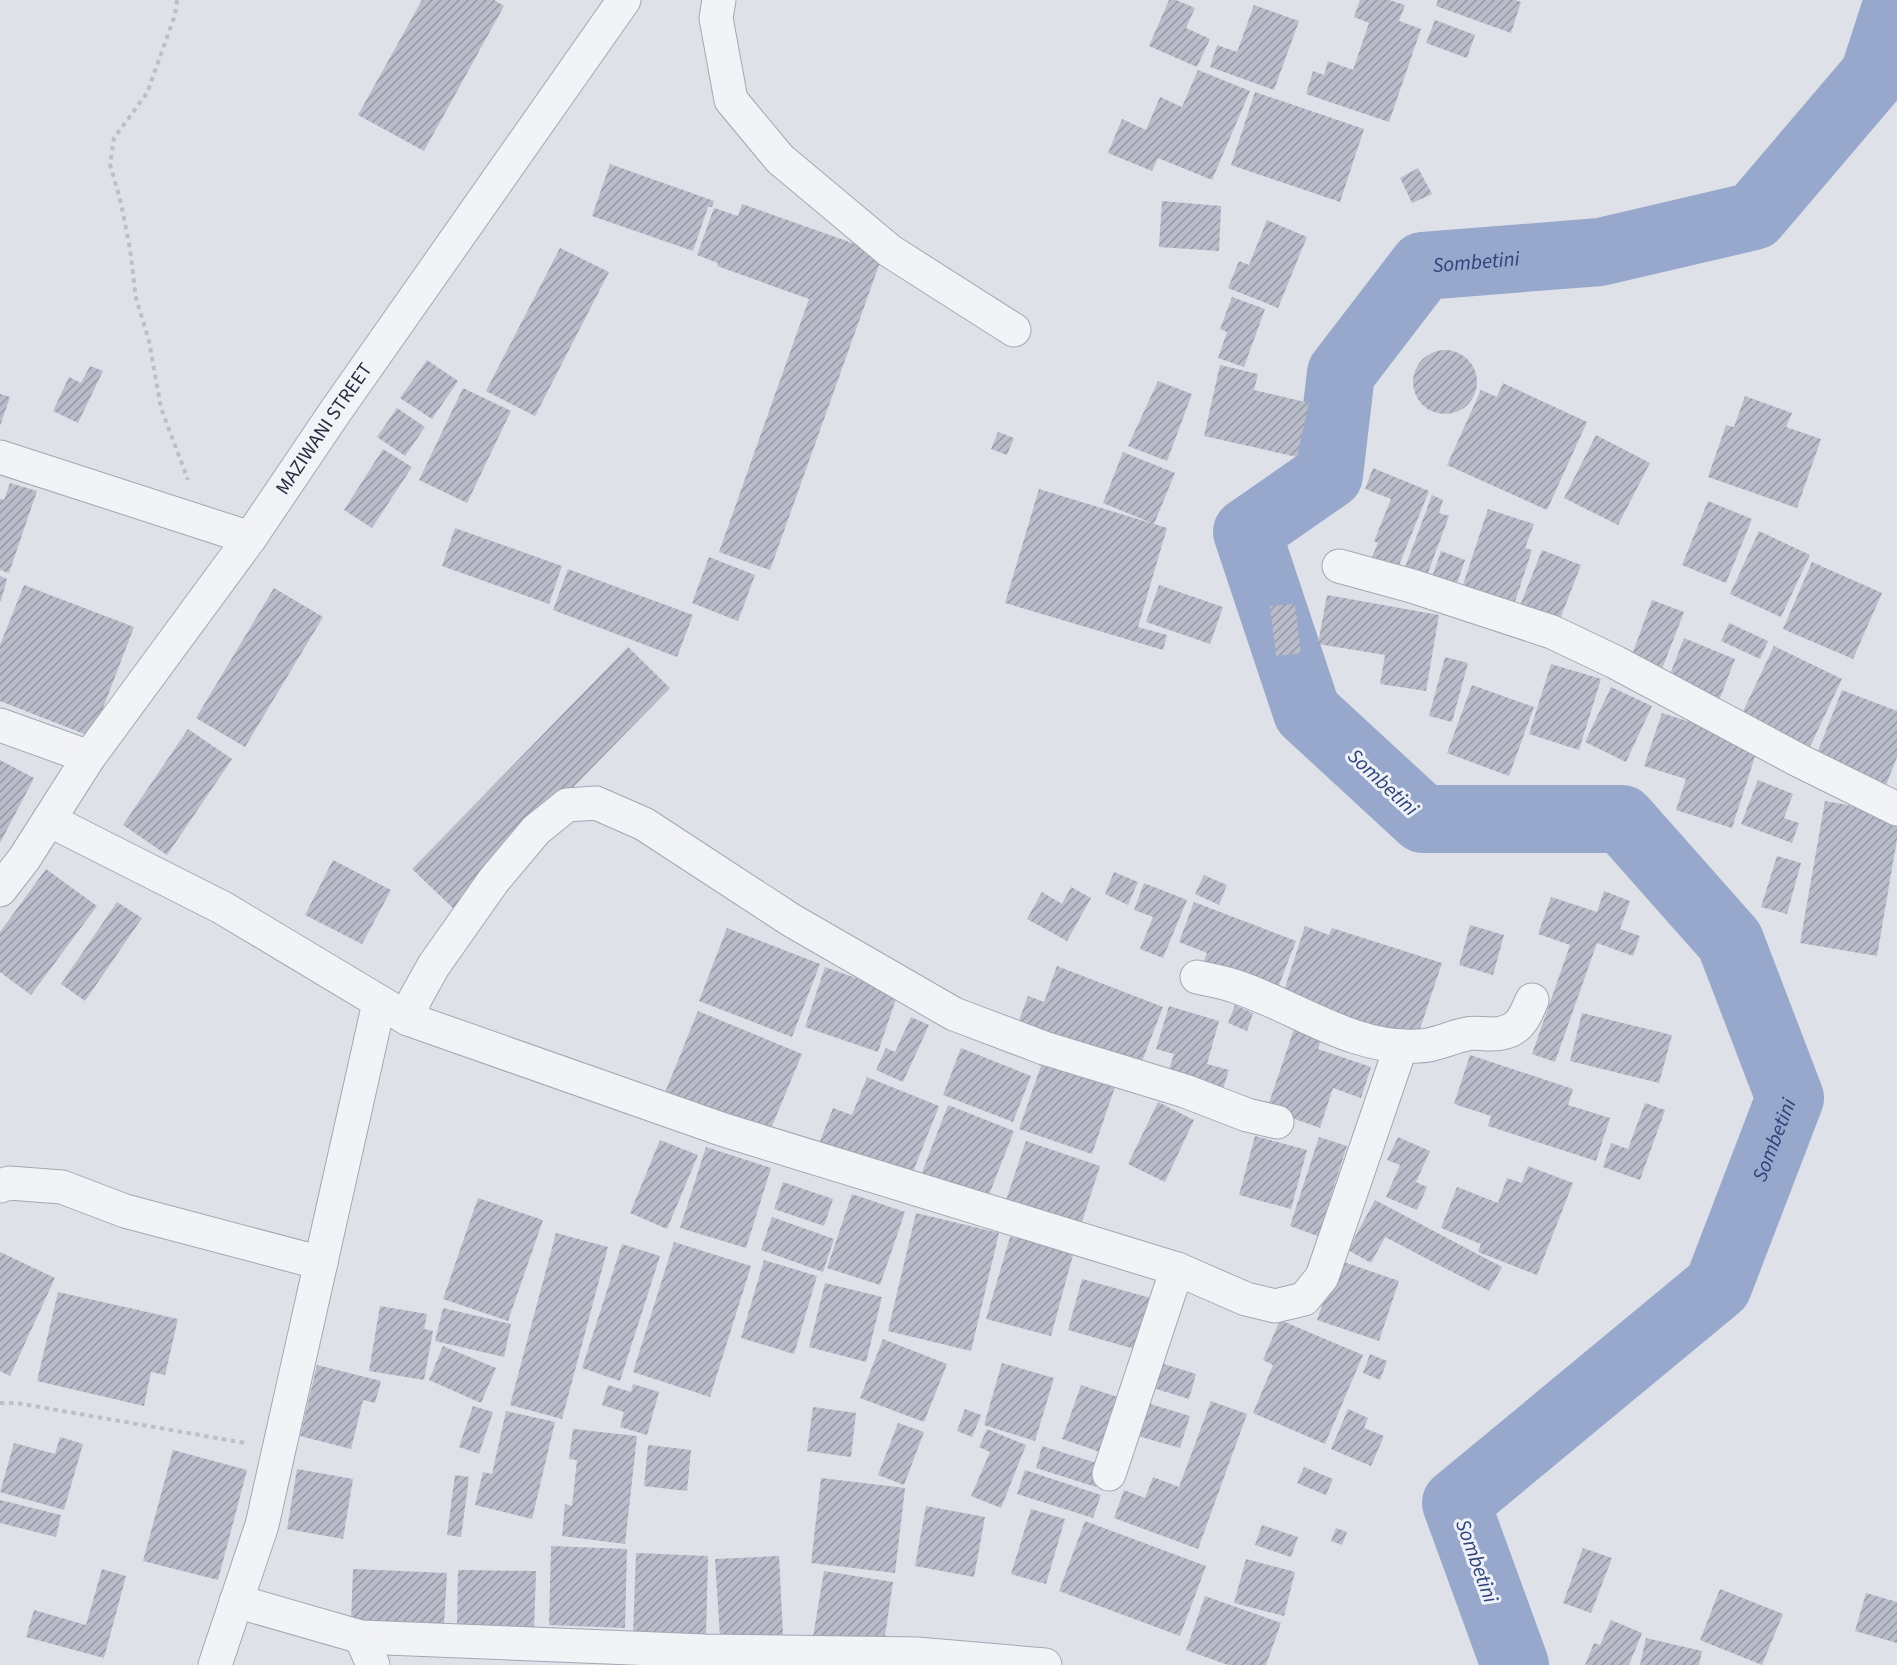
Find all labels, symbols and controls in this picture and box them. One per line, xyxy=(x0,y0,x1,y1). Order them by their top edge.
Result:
water label: Sombetini xyxy=(1431,243,1522,280)
street label: MAZIWANI STREET xyxy=(269,357,379,500)
water label: Sombetini xyxy=(1341,741,1426,823)
water label: Sombetini xyxy=(1744,1093,1804,1186)
water label: Sombetini xyxy=(1448,1515,1506,1608)

